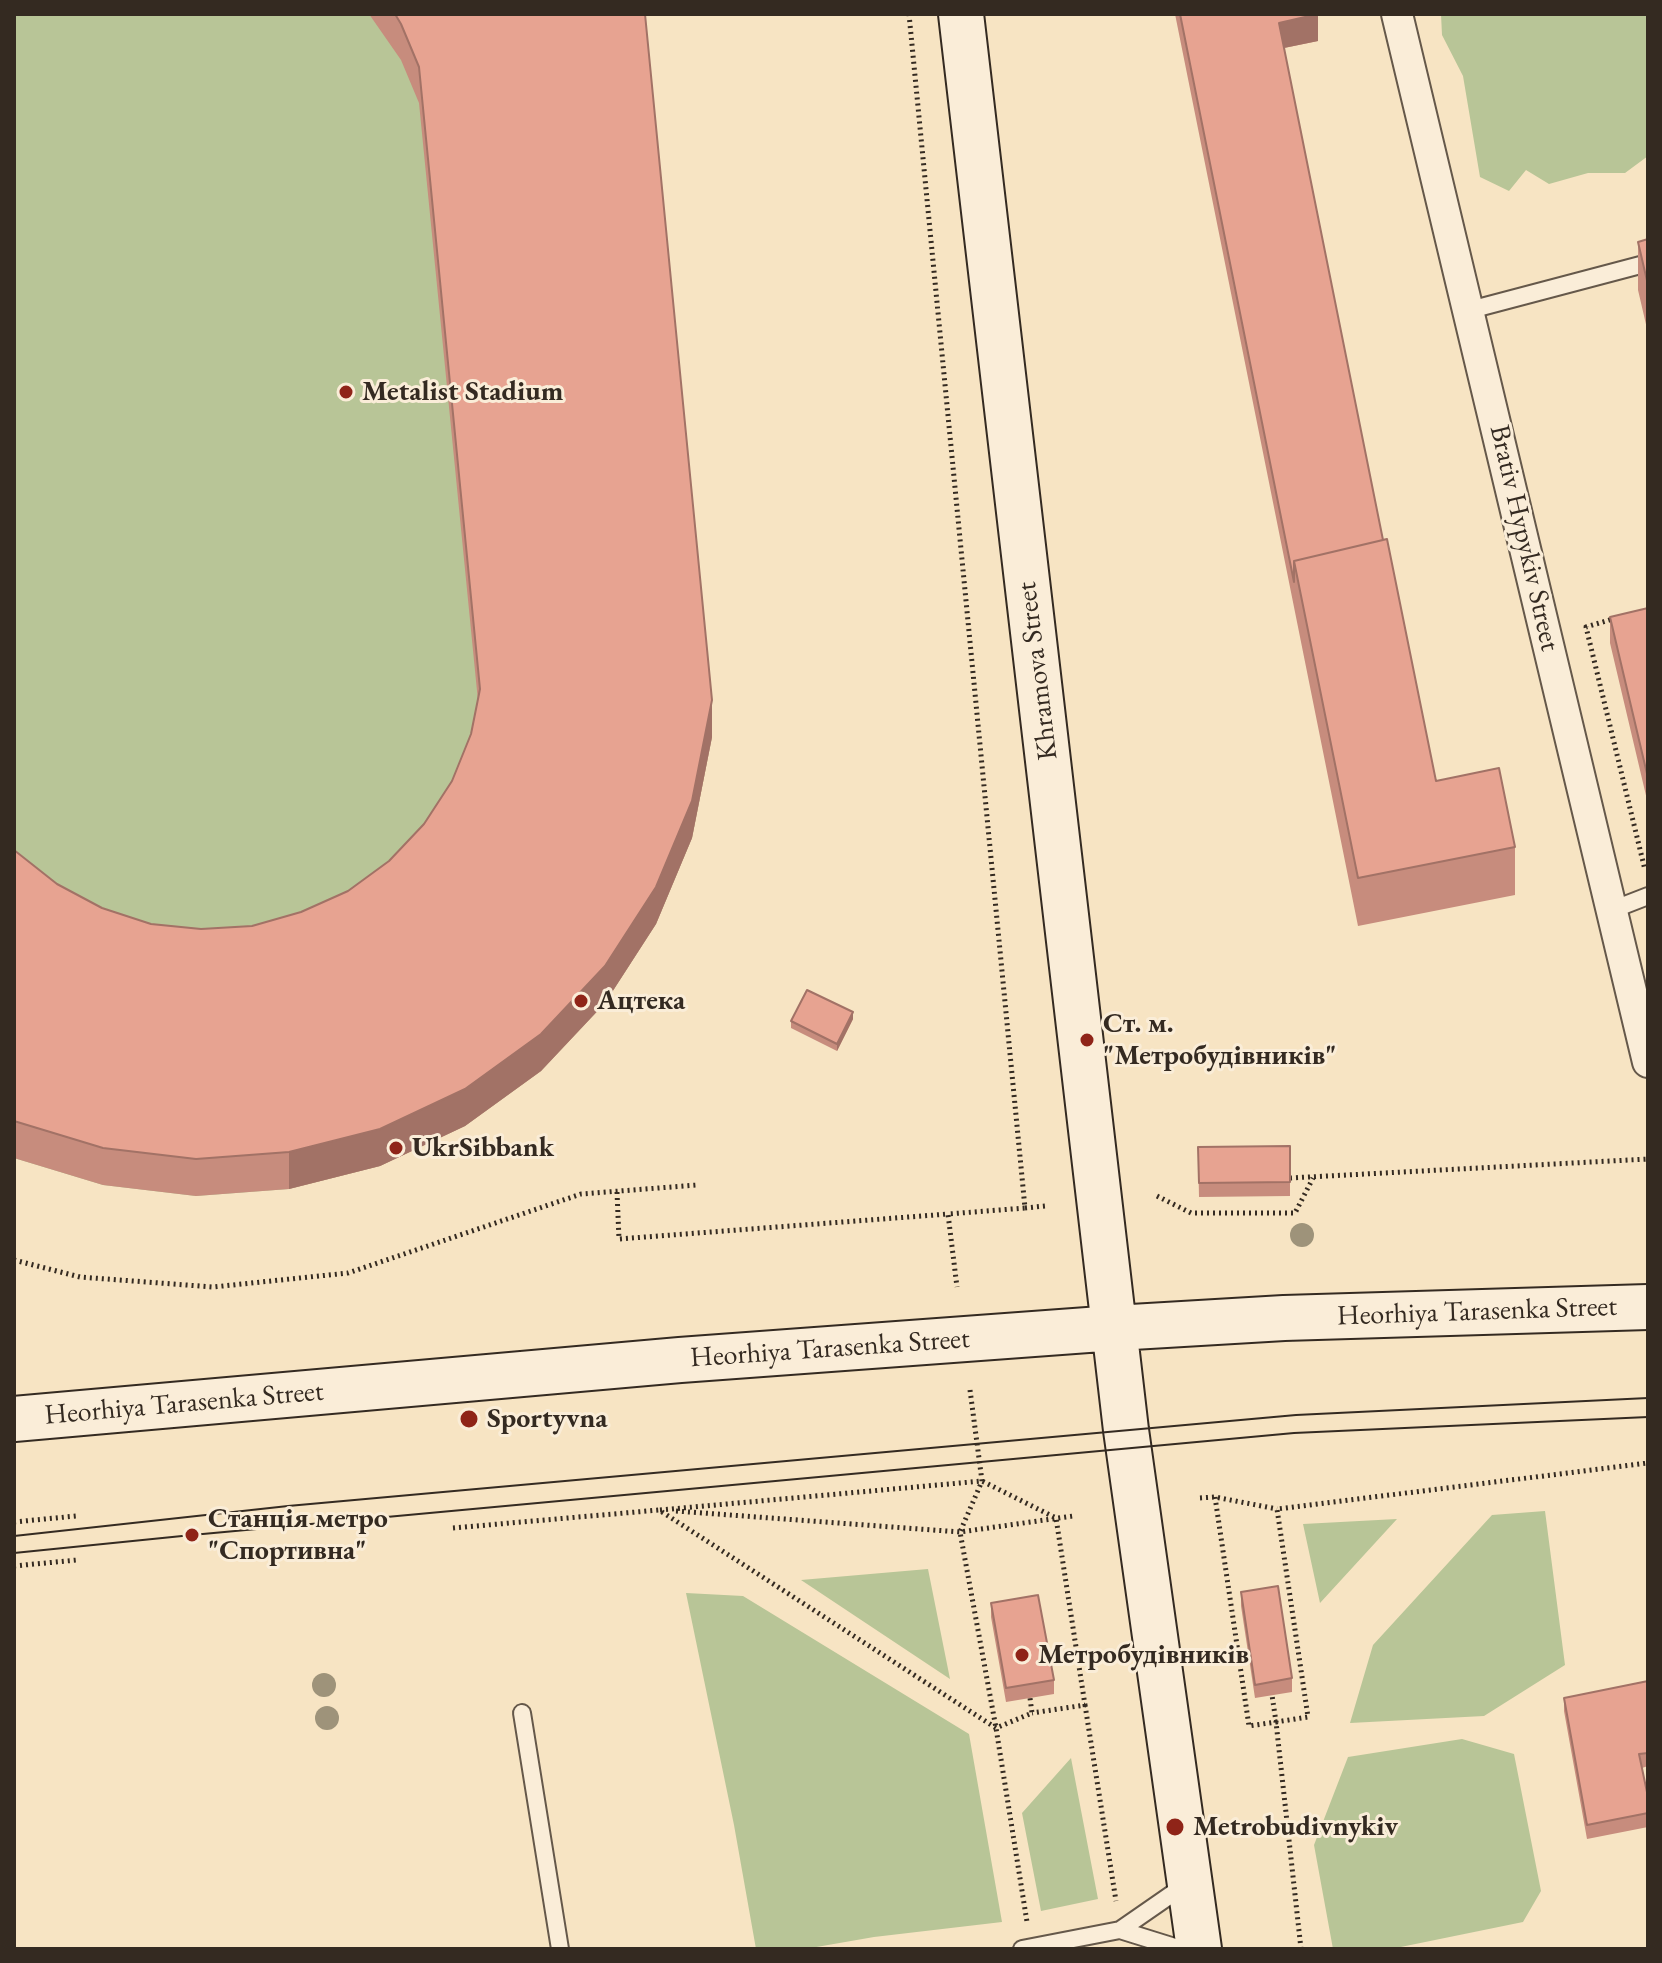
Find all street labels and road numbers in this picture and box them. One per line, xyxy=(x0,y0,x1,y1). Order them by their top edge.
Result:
street label: Brativ Hypykiv Street xyxy=(1482,422,1566,654)
street label: Khramova Street xyxy=(1010,580,1066,762)
street label: Heorhiya Tarasenka Street xyxy=(1336,1290,1618,1334)
street label: Heorhiya Tarasenka Street xyxy=(689,1322,971,1376)
street label: Heorhiya Tarasenka Street xyxy=(43,1375,325,1433)

